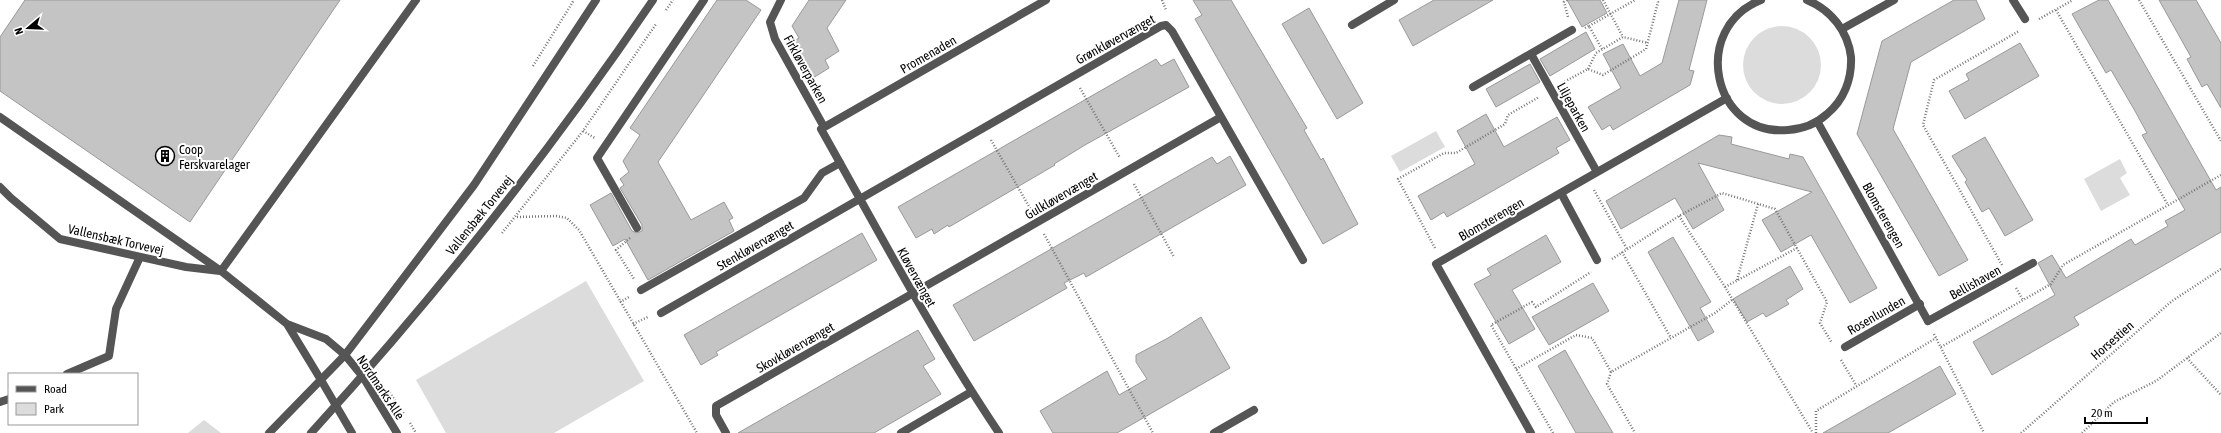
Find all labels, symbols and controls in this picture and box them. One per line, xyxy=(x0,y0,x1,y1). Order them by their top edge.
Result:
north arrow xyxy=(8,8,48,48)
street label: Grønkløvervænget xyxy=(1073,11,1158,67)
text: N xyxy=(12,26,25,36)
street label: Firkløverparken xyxy=(781,32,830,106)
street label: Promenaden xyxy=(898,32,959,77)
street label: Liljeparken xyxy=(1554,80,1593,135)
place label: Coop Ferskvarelager xyxy=(179,142,250,172)
building icon: Coop Ferskvarelager xyxy=(154,145,176,167)
street label: Gulkløvervænget xyxy=(1022,168,1101,222)
street label: Vallensbæk Torvevej xyxy=(443,173,516,258)
street label: Blomsterengen xyxy=(1859,180,1908,251)
street label: Blomsterengen xyxy=(1456,195,1526,244)
street label: Stenkløvervænget xyxy=(714,217,797,273)
street label: Vallensbæk Torvevej xyxy=(67,221,165,258)
street label: Kløvervænget xyxy=(894,245,939,310)
street label: Bellishaven xyxy=(1947,262,2004,303)
street label: Rosenlunden xyxy=(1845,293,1908,338)
street label: Horsestien xyxy=(2088,318,2137,363)
street label: Skovkløvervænget xyxy=(754,319,837,376)
street label: Nordmarks Alle xyxy=(354,352,408,422)
legend xyxy=(8,373,138,425)
text: Road xyxy=(44,382,67,396)
scale bar xyxy=(2085,399,2147,425)
text: Park xyxy=(44,402,65,416)
text: 20 m xyxy=(2091,406,2113,420)

